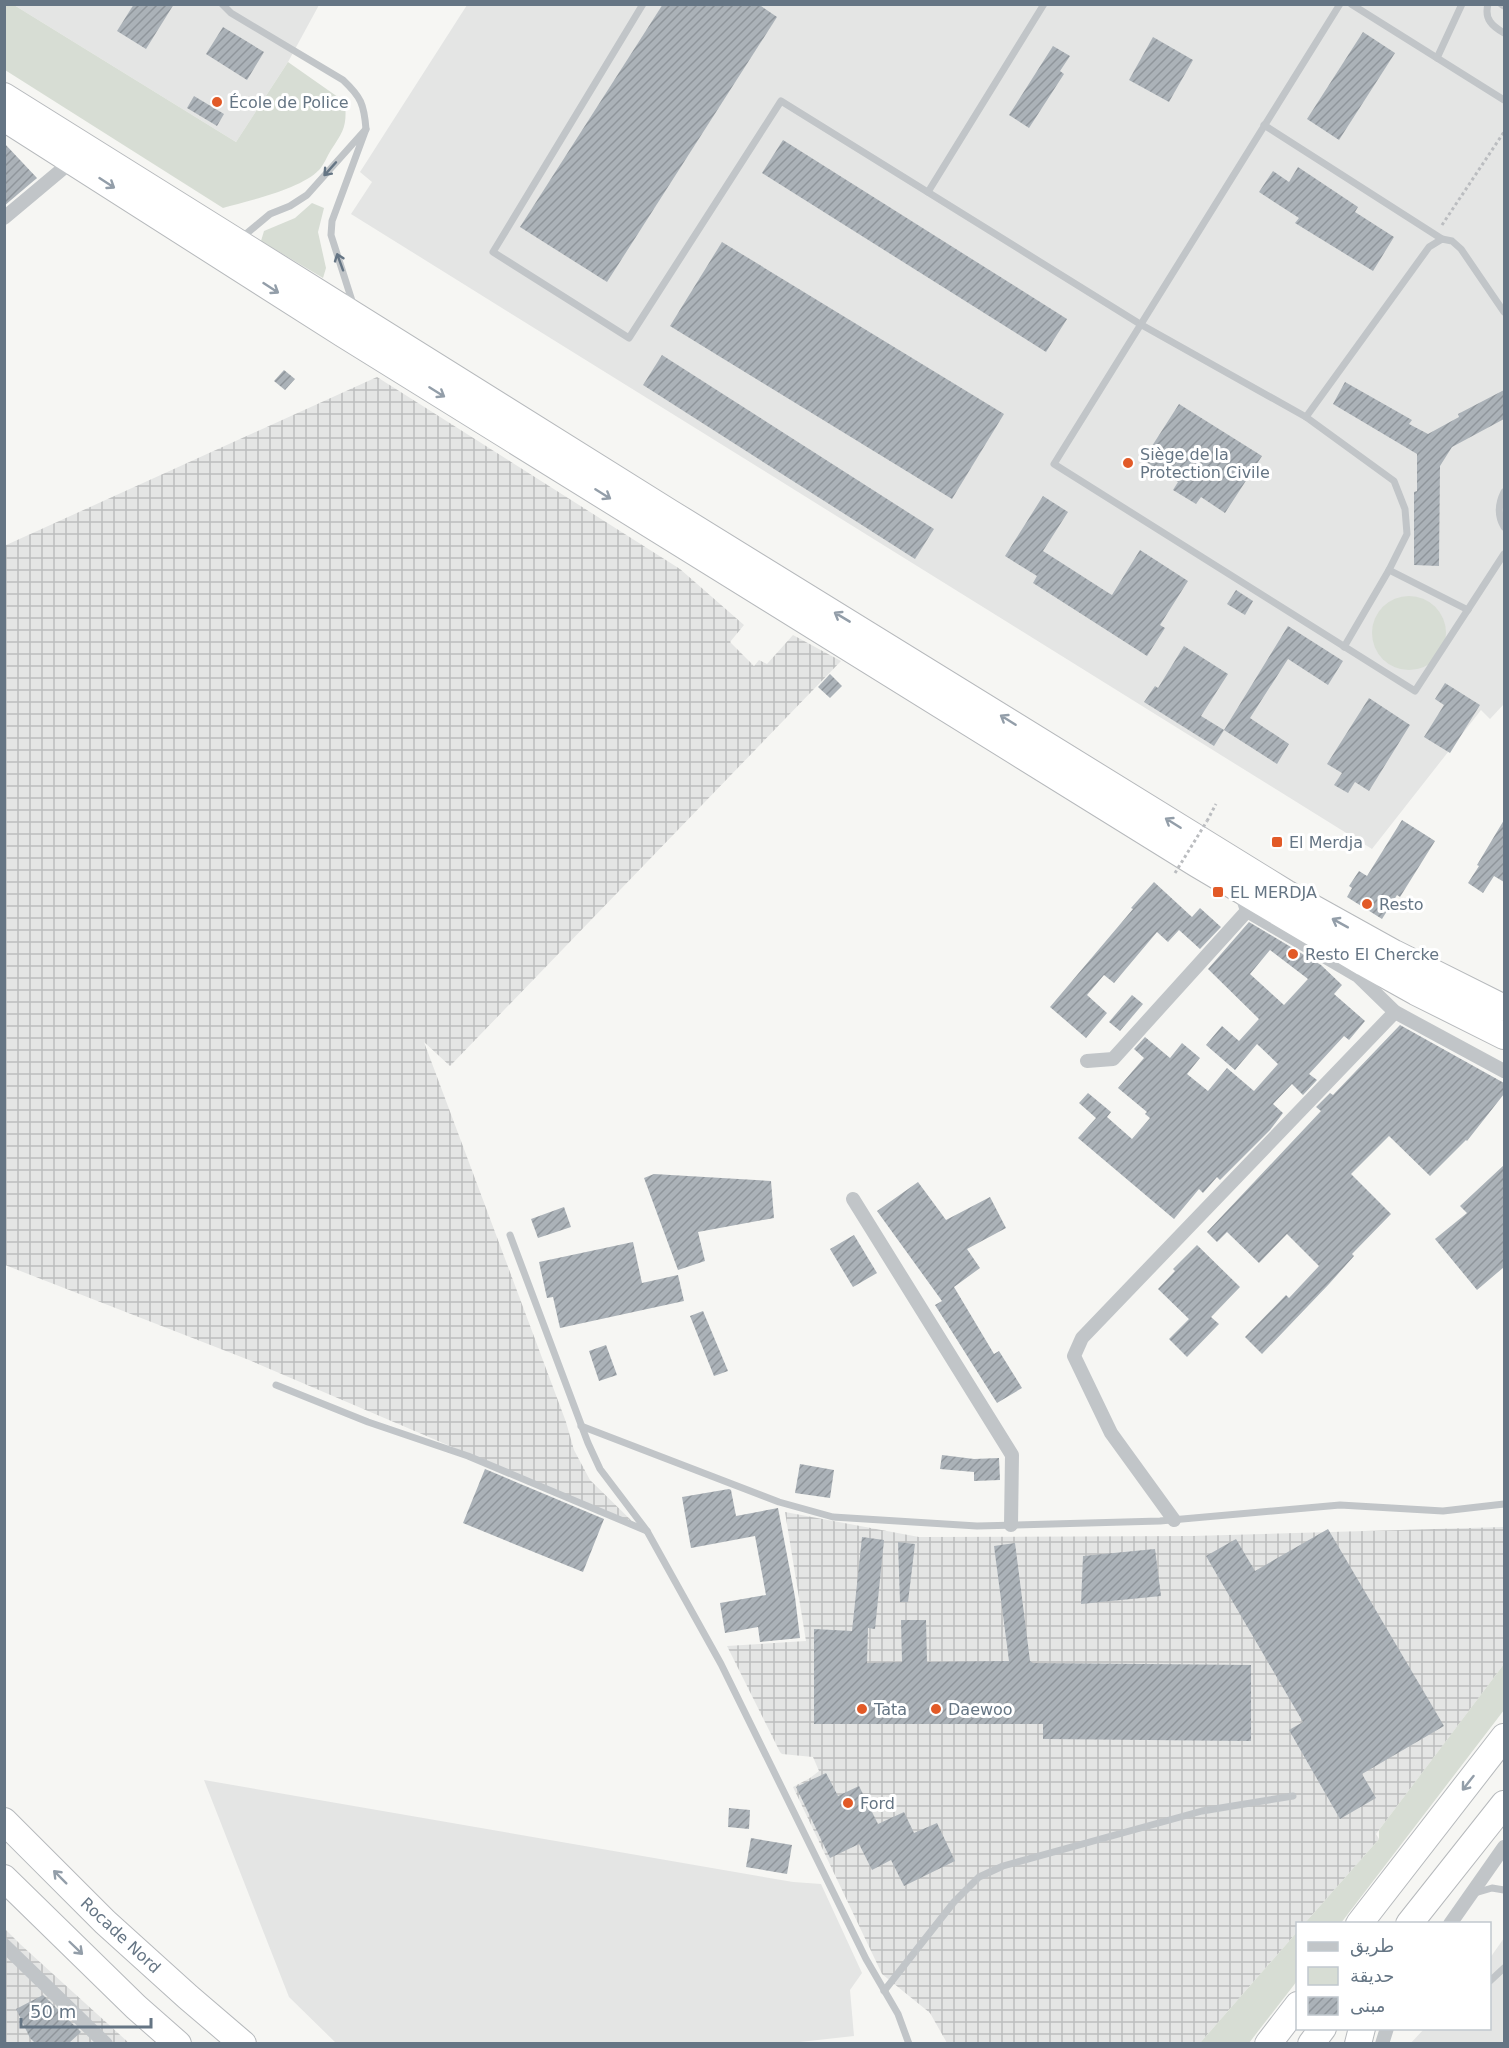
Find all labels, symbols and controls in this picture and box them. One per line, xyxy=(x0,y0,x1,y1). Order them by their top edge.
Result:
place label: École de Police xyxy=(229,93,349,112)
marker: École de Police xyxy=(210,95,224,109)
one-way arrow xyxy=(323,161,337,176)
one-way arrow xyxy=(98,178,115,190)
one-way arrow xyxy=(333,254,344,272)
one-way arrow xyxy=(262,283,279,295)
one-way arrow xyxy=(428,386,445,398)
place label: Siège de la Protection Civile xyxy=(1140,445,1270,482)
marker: Siège de la Protection Civile xyxy=(1121,456,1135,470)
one-way arrow xyxy=(594,488,611,500)
one-way arrow xyxy=(834,611,851,623)
one-way arrow xyxy=(1000,714,1017,726)
one-way arrow xyxy=(1165,817,1182,829)
place label: El Merdja xyxy=(1289,833,1363,852)
marker: El Merdja xyxy=(1270,835,1284,849)
place label: EL MERDJA xyxy=(1230,883,1317,902)
marker: EL MERDJA xyxy=(1211,885,1225,899)
place label: Resto xyxy=(1379,895,1424,914)
marker: Resto xyxy=(1360,897,1374,911)
one-way arrow xyxy=(1332,917,1349,929)
place label: Resto El Chercke xyxy=(1305,945,1439,964)
marker: Resto El Chercke xyxy=(1286,947,1300,961)
place label: Tata xyxy=(873,1700,907,1719)
place label: Daewoo xyxy=(948,1700,1013,1719)
marker: Tata xyxy=(855,1702,869,1716)
marker: Daewoo xyxy=(929,1702,943,1716)
one-way arrow xyxy=(1462,1775,1475,1791)
place label: Ford xyxy=(860,1794,895,1813)
marker: Ford xyxy=(841,1796,855,1810)
one-way arrow xyxy=(53,1869,68,1884)
street label: Rocade Nord xyxy=(77,1894,164,1977)
legend xyxy=(1296,1922,1491,2030)
text: طريق xyxy=(1350,1935,1394,1957)
one-way arrow xyxy=(69,1941,84,1956)
text: حديقة xyxy=(1350,1965,1394,1986)
scale bar xyxy=(21,1991,152,2029)
text: مبنى xyxy=(1350,1995,1386,2016)
text: 50 m xyxy=(30,2001,76,2022)

